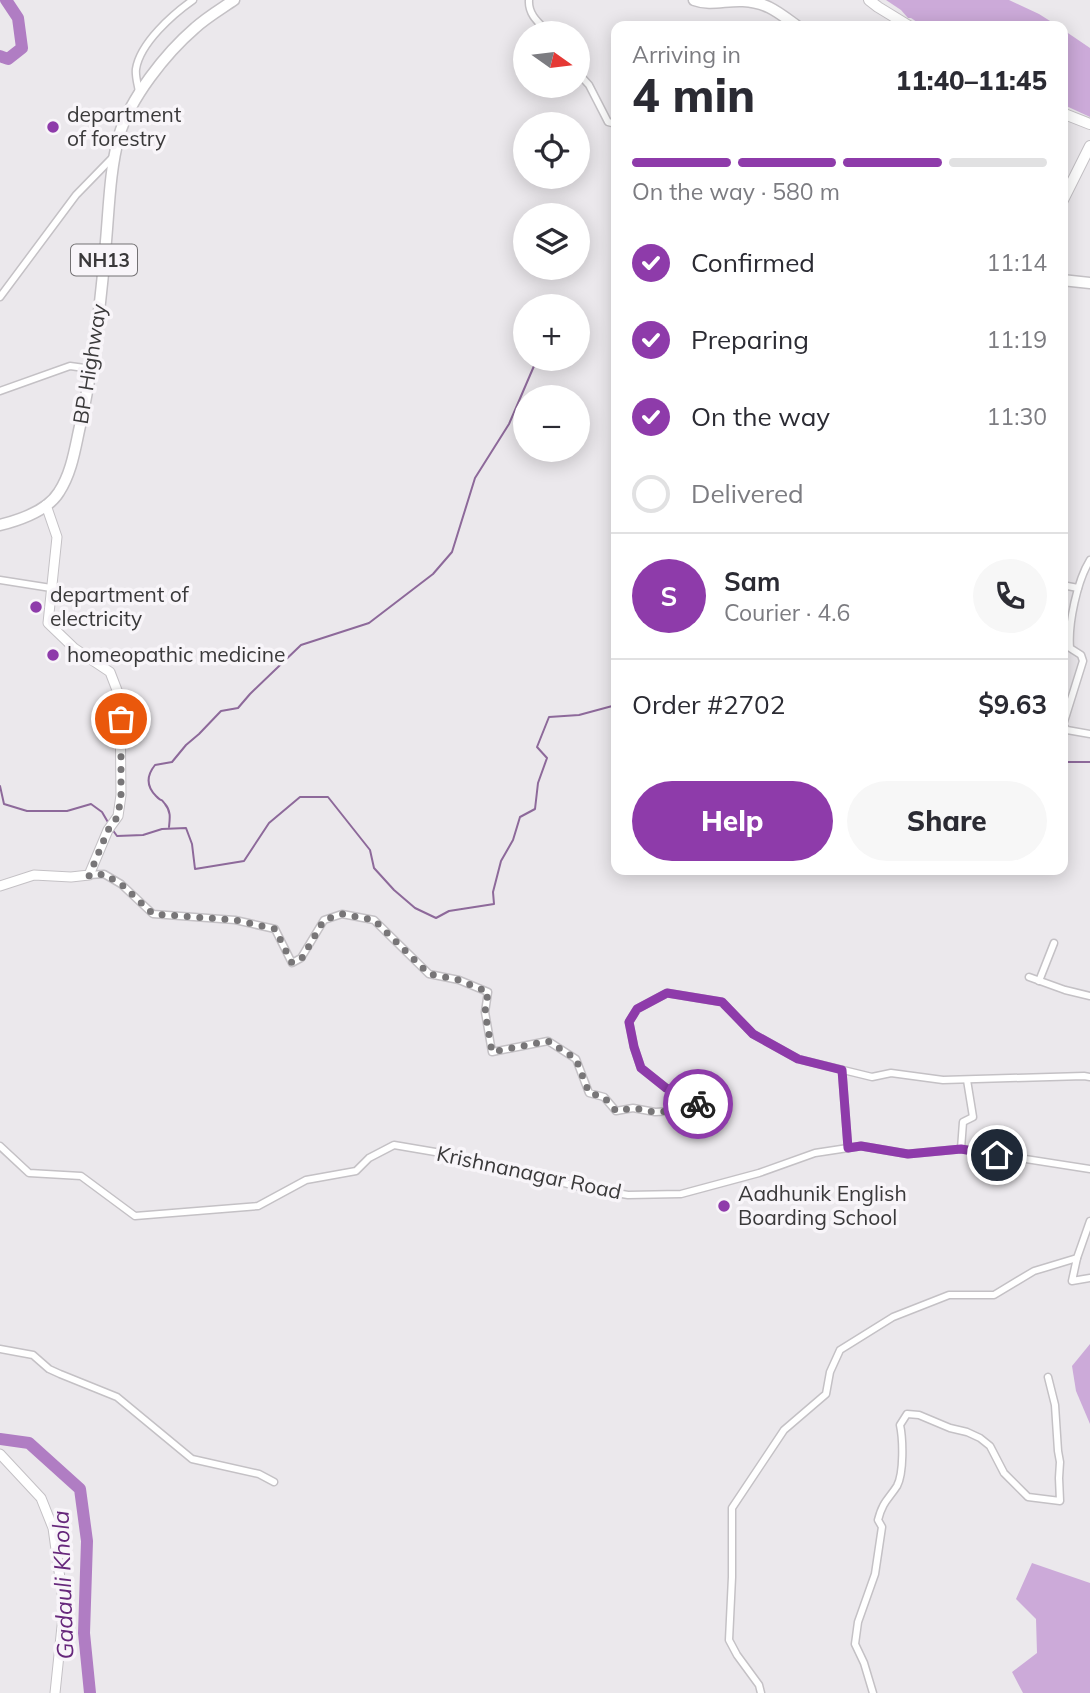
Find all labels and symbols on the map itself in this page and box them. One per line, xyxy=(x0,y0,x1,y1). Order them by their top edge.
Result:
north arrow xyxy=(513,21,590,98)
place label: department of forestry xyxy=(67,101,181,151)
marker: department of forestry xyxy=(45,119,61,135)
road number: NH13 xyxy=(71,244,137,276)
street label: BP Highway xyxy=(67,302,111,426)
place label: department of electricity xyxy=(50,581,190,631)
marker: department of electricity xyxy=(28,599,44,615)
place label: homeopathic medicine xyxy=(67,641,285,667)
marker: homeopathic medicine xyxy=(45,647,61,663)
pin xyxy=(91,689,151,749)
courier xyxy=(663,1069,733,1139)
pin xyxy=(967,1125,1027,1185)
street label: Krishnanagar Road xyxy=(434,1140,624,1204)
place label: Aadhunik English Boarding School xyxy=(738,1180,907,1230)
marker: Aadhunik English Boarding School xyxy=(716,1198,732,1214)
water label: Gadauli Khola xyxy=(45,1510,80,1660)

